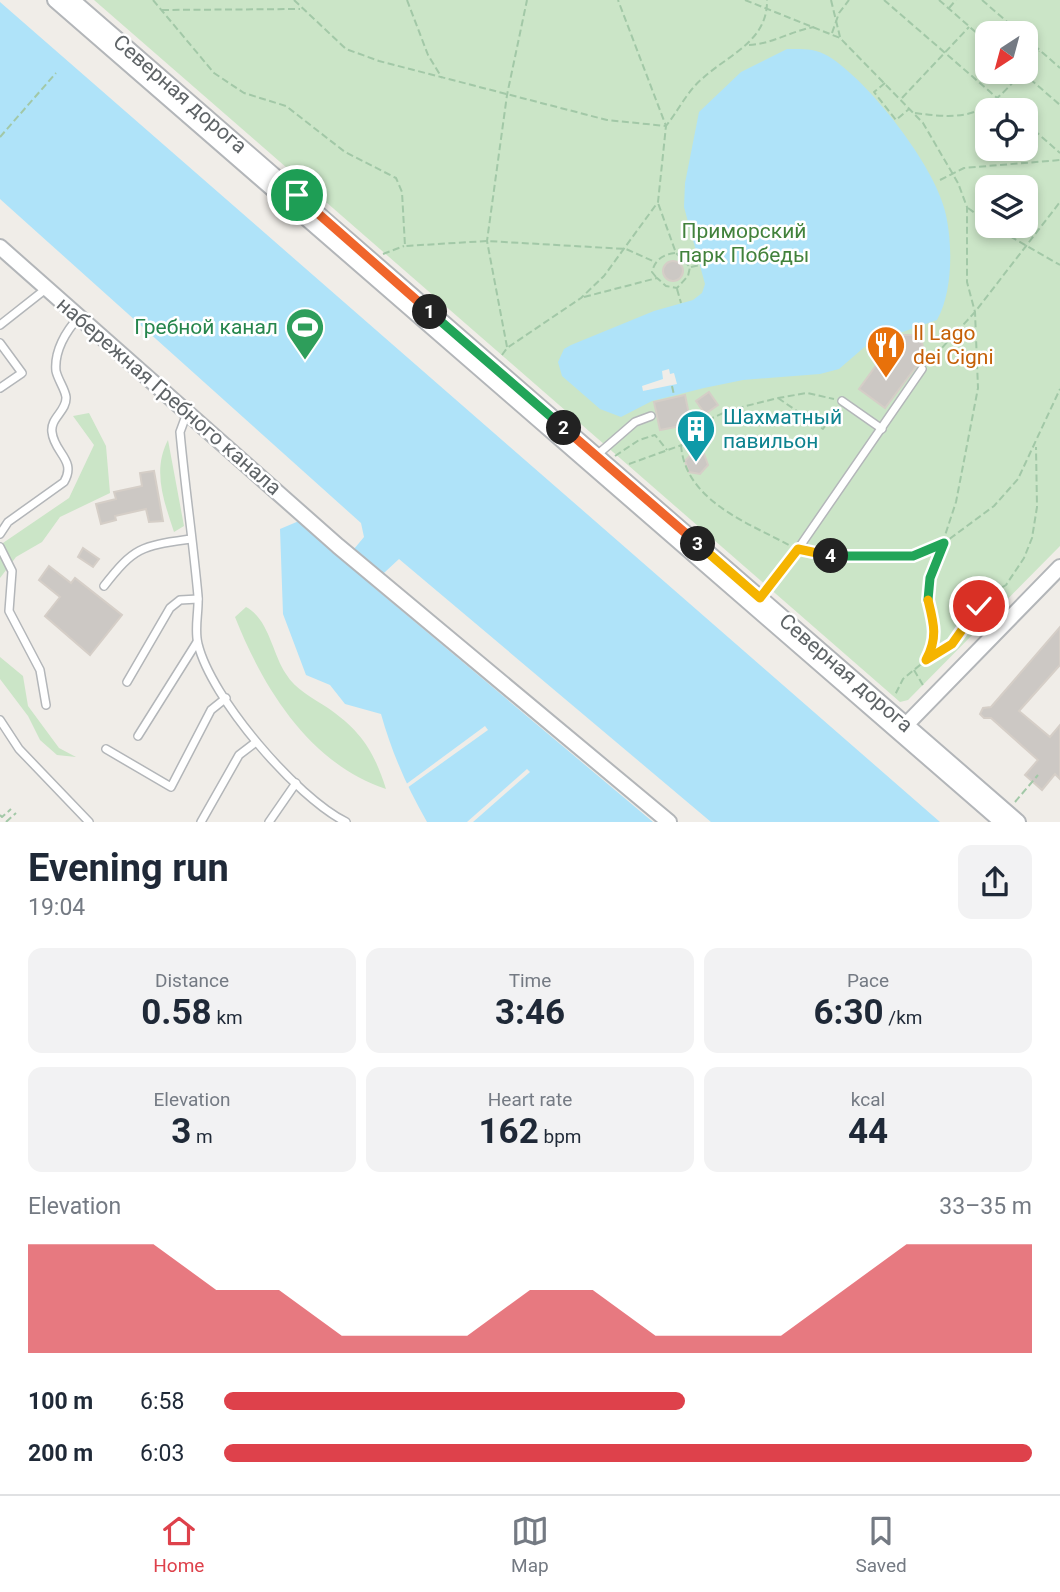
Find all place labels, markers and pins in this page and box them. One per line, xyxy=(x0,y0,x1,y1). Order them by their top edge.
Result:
pin xyxy=(267,165,327,225)
pin: 1 xyxy=(412,294,448,330)
sports icon: Гребной канал xyxy=(284,306,326,361)
place label: Гребной канал xyxy=(134,315,278,339)
place label: Il Lago dei Cigni xyxy=(913,321,994,369)
restaurant icon: Il Lago dei Cigni xyxy=(865,324,907,379)
place label: Шахматный павильон xyxy=(723,405,842,453)
building icon: Шахматный павильон xyxy=(675,408,717,463)
pin: 2 xyxy=(546,410,582,446)
pin: 3 xyxy=(680,526,716,562)
pin: 4 xyxy=(814,538,848,574)
pin xyxy=(949,576,1009,636)

